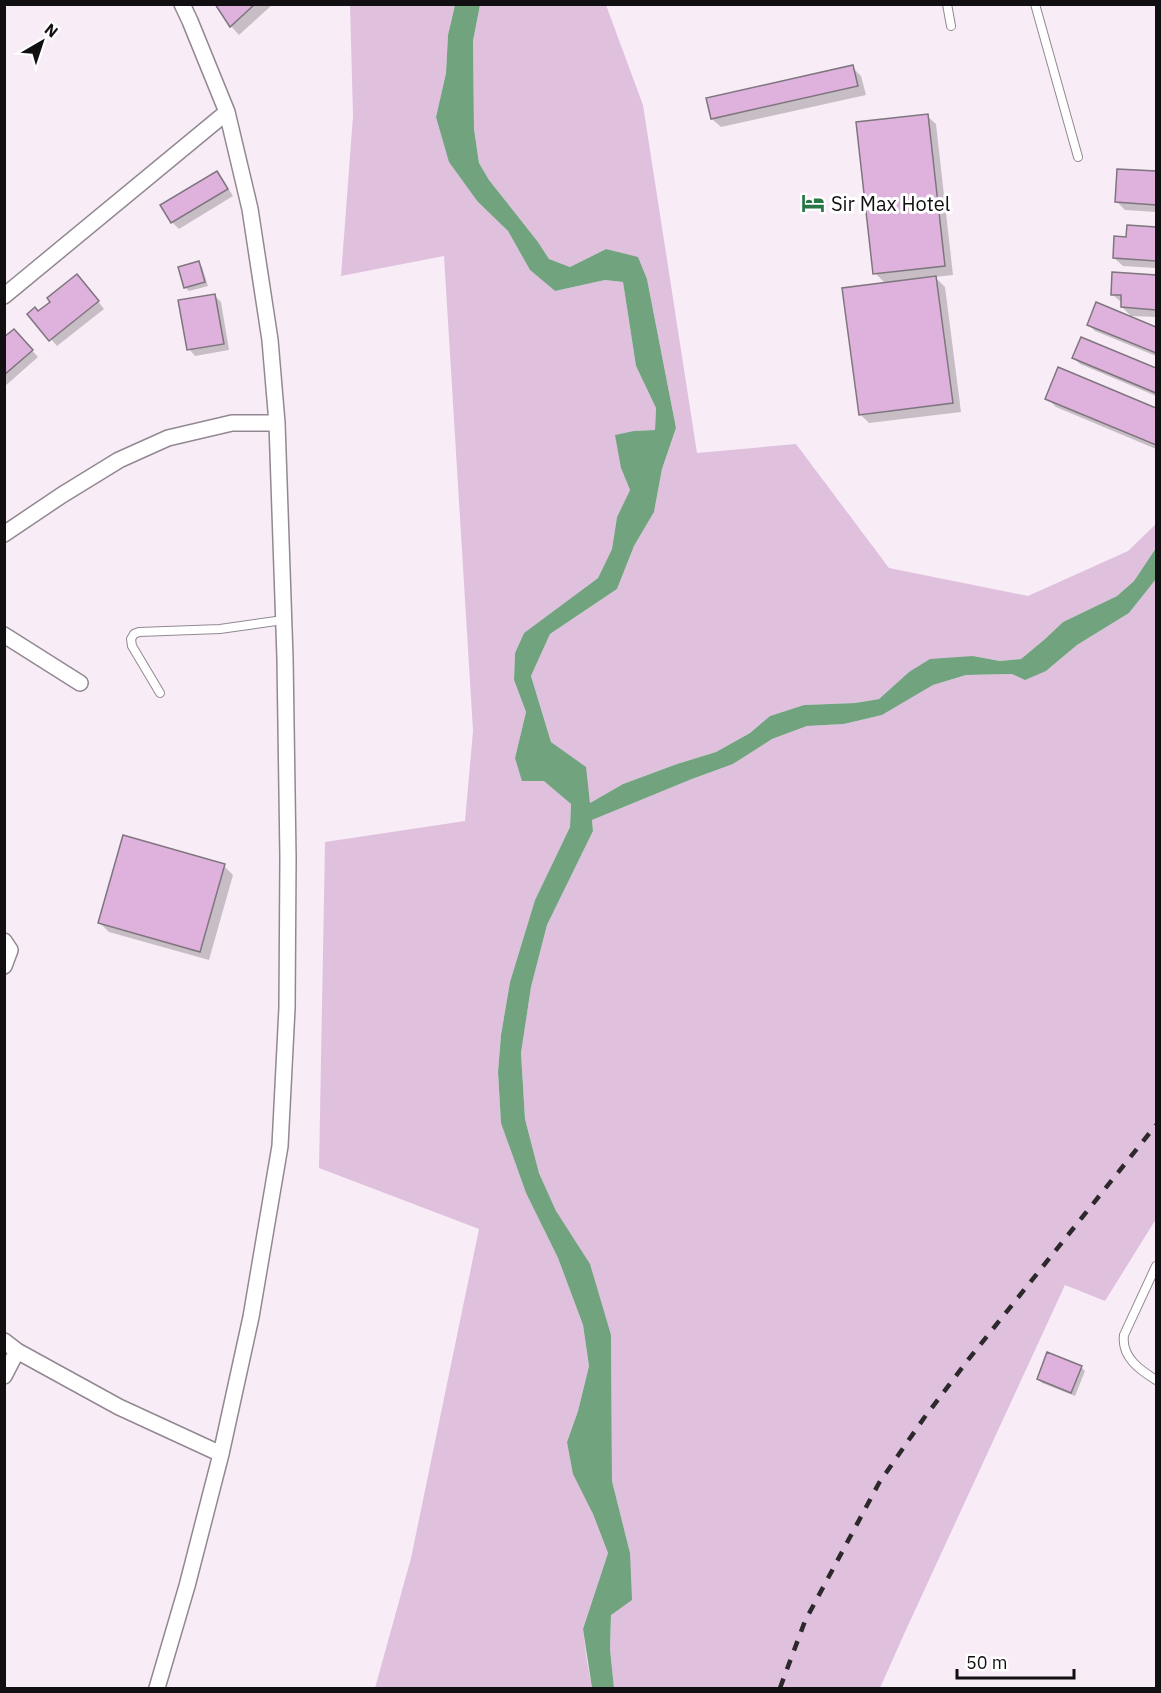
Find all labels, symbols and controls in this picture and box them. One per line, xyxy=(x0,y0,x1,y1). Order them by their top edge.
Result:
north arrow xyxy=(12,12,72,72)
text: N xyxy=(41,19,62,42)
hotel icon: Sir Max Hotel xyxy=(800,190,826,216)
place label: Sir Max Hotel xyxy=(831,190,950,217)
scale bar xyxy=(957,1642,1074,1680)
text: 50 m xyxy=(966,1651,1008,1674)

